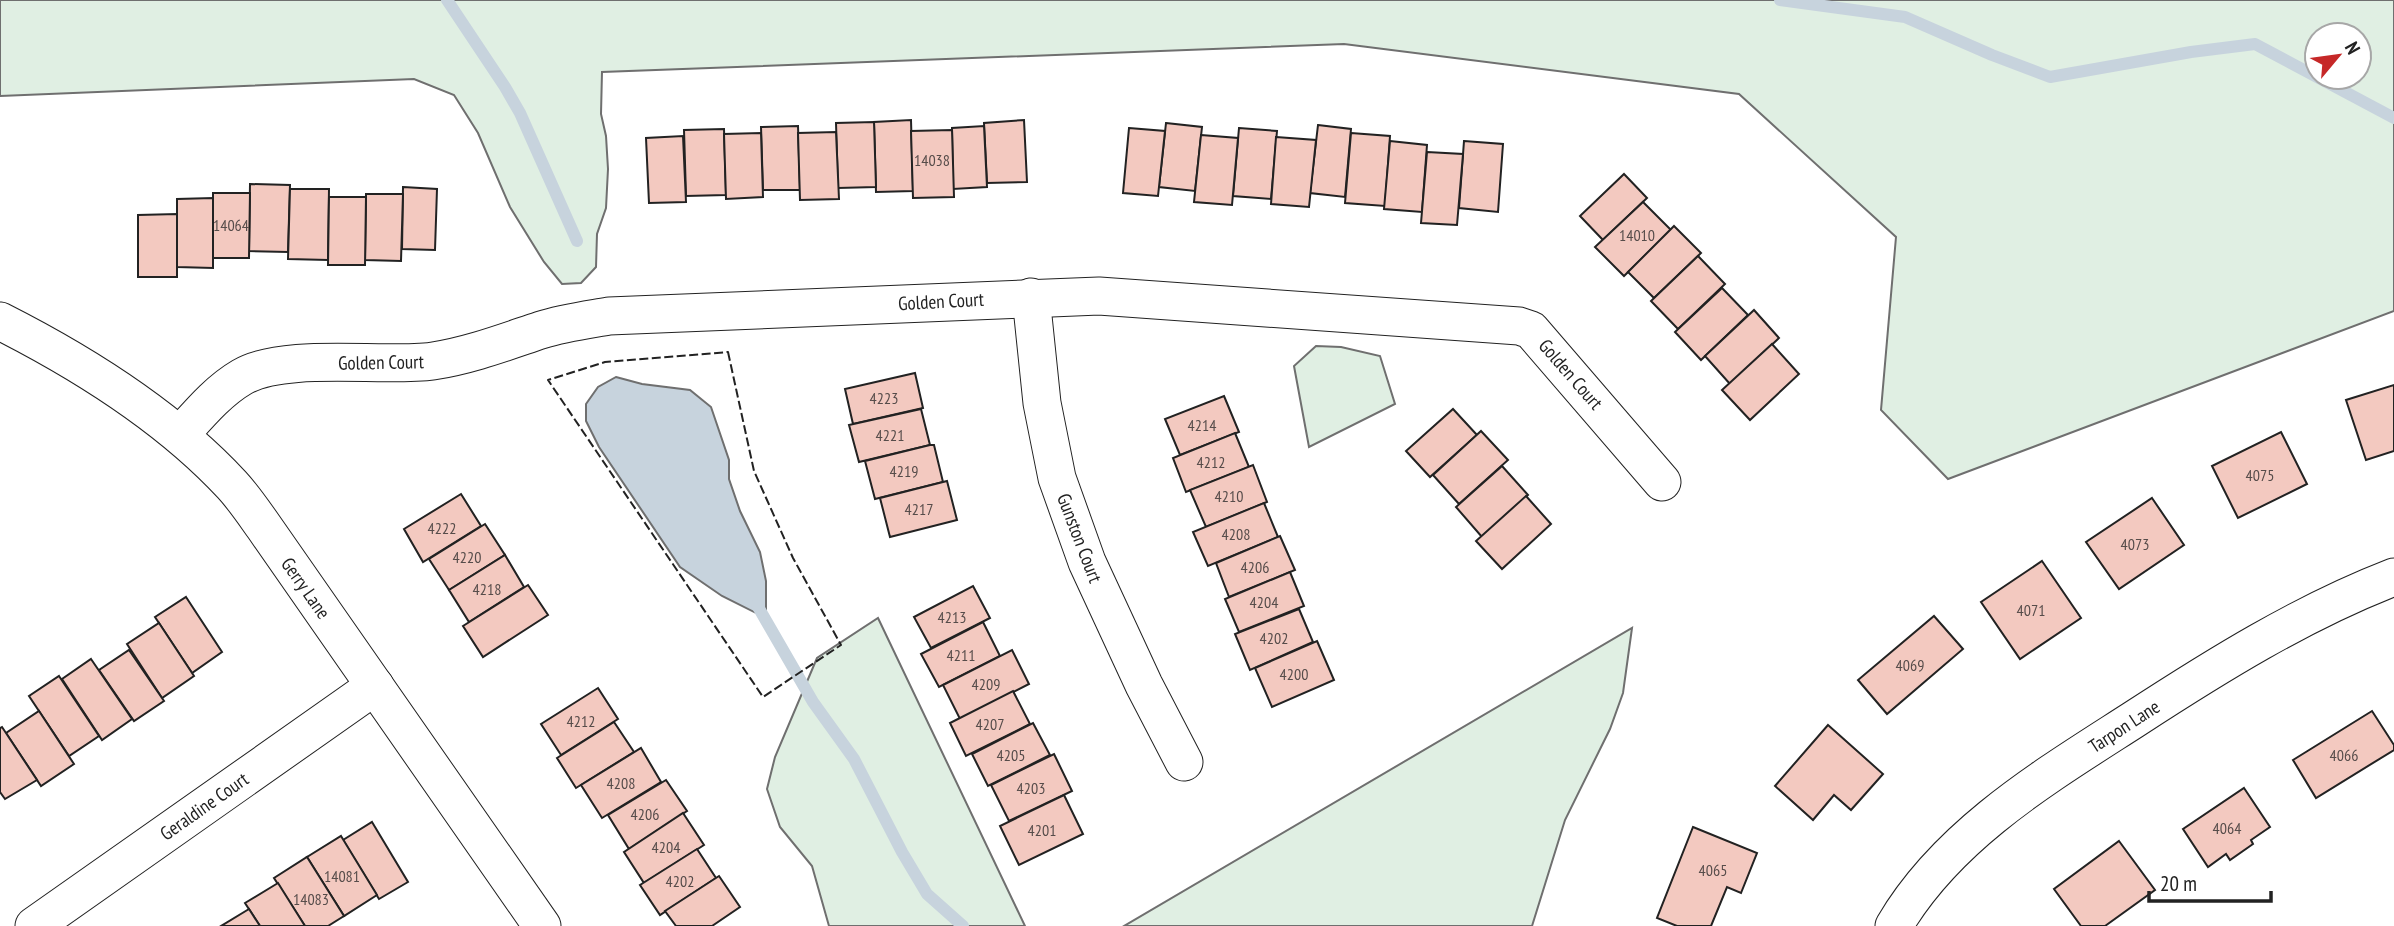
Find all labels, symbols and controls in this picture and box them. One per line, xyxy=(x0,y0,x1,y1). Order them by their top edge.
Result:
north arrow xyxy=(2303,21,2373,91)
text: N xyxy=(2340,37,2366,58)
house number: 14038 xyxy=(914,150,950,170)
house number: 14064 xyxy=(213,215,249,235)
house number: 14010 xyxy=(1619,225,1655,245)
street label: Golden Court xyxy=(897,287,985,315)
street label: Golden Court xyxy=(1534,334,1609,415)
street label: Golden Court xyxy=(338,349,425,375)
house number: 4223 xyxy=(870,388,898,408)
house number: 4214 xyxy=(1188,415,1216,435)
house number: 4221 xyxy=(876,425,904,445)
house number: 4212 xyxy=(1197,452,1225,472)
house number: 4219 xyxy=(890,461,918,481)
house number: 4075 xyxy=(2246,465,2274,485)
house number: 4210 xyxy=(1215,486,1243,506)
street label: Gunston Court xyxy=(1052,490,1108,587)
house number: 4217 xyxy=(905,499,933,519)
house number: 4222 xyxy=(428,518,456,538)
house number: 4208 xyxy=(1222,524,1250,544)
house number: 4073 xyxy=(2121,534,2149,554)
house number: 4220 xyxy=(453,547,481,567)
street label: Gerry Lane xyxy=(276,553,336,624)
house number: 4206 xyxy=(1241,557,1269,577)
house number: 4218 xyxy=(473,579,501,599)
house number: 4204 xyxy=(1250,592,1278,612)
house number: 4071 xyxy=(2017,600,2045,620)
house number: 4213 xyxy=(938,607,966,627)
house number: 4202 xyxy=(1260,628,1288,648)
house number: 4211 xyxy=(947,645,975,665)
house number: 4069 xyxy=(1896,655,1924,675)
house number: 4200 xyxy=(1280,664,1308,684)
house number: 4209 xyxy=(972,674,1000,694)
street label: Tarpon Lane xyxy=(2084,694,2164,758)
house number: 4212 xyxy=(567,711,595,731)
house number: 4207 xyxy=(976,714,1004,734)
house number: 4205 xyxy=(997,745,1025,765)
house number: 4066 xyxy=(2330,745,2358,765)
street label: Geraldine Court xyxy=(155,766,253,845)
house number: 4208 xyxy=(607,773,635,793)
house number: 4203 xyxy=(1017,778,1045,798)
house number: 4206 xyxy=(631,804,659,824)
house number: 4064 xyxy=(2213,818,2241,838)
house number: 4201 xyxy=(1028,820,1056,840)
house number: 4204 xyxy=(652,837,680,857)
house number: 4065 xyxy=(1699,860,1727,880)
scale bar xyxy=(2149,860,2272,904)
house number: 14081 xyxy=(324,866,360,886)
text: 20 m xyxy=(2160,870,2197,897)
house number: 4202 xyxy=(666,871,694,891)
house number: 14083 xyxy=(293,889,329,909)

